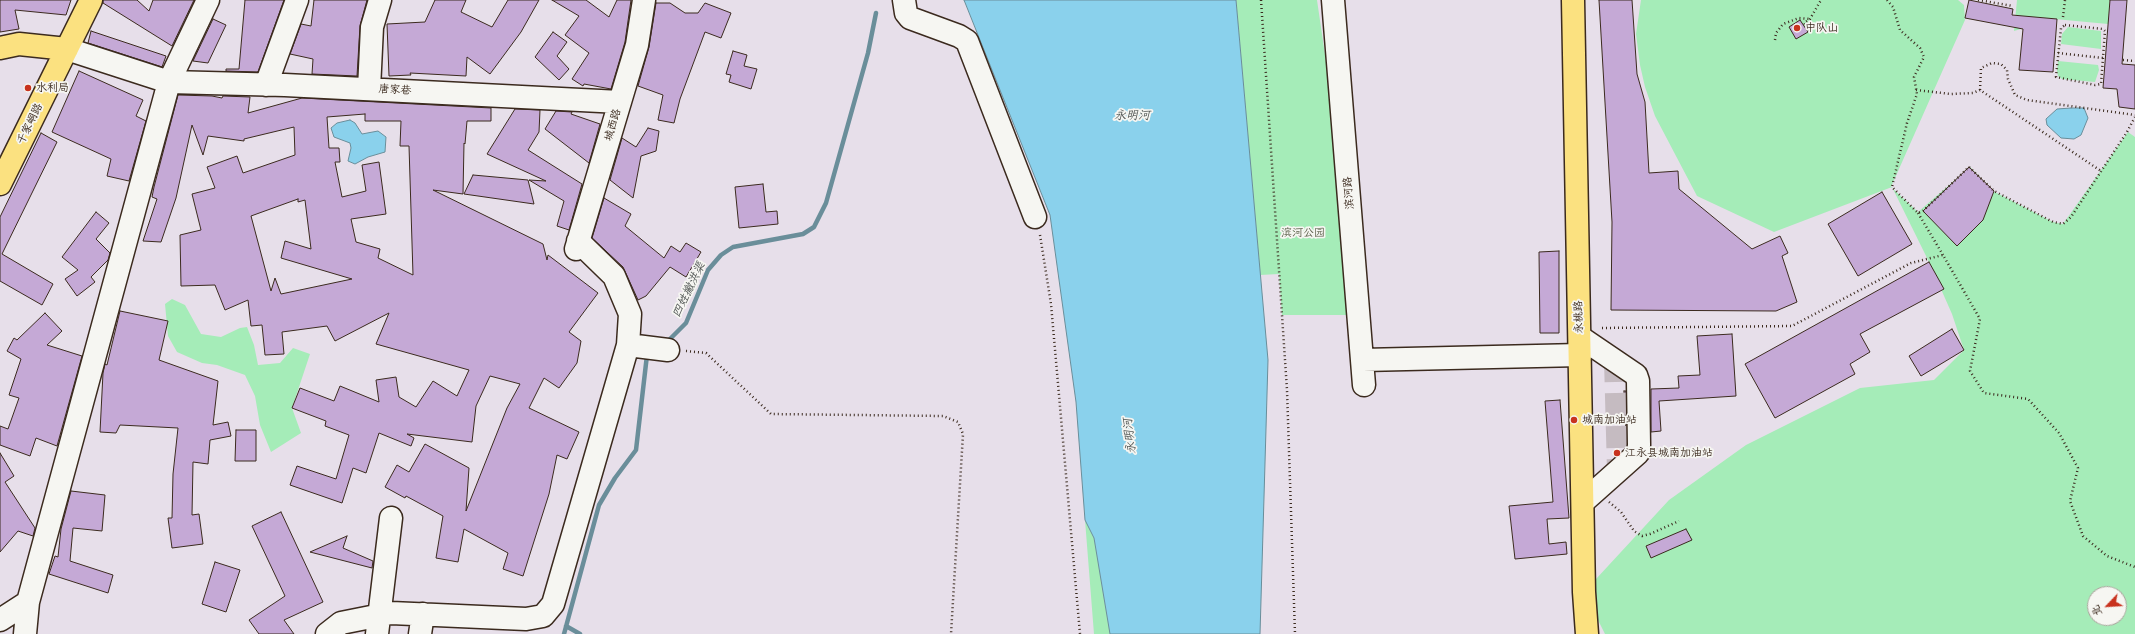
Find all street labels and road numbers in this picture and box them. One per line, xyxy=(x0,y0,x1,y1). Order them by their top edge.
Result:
street label: 唐家巷 xyxy=(378,83,412,97)
street label: 千家峒路 xyxy=(14,101,46,147)
street label: 城西路 xyxy=(602,107,624,143)
street label: 滨河路 xyxy=(1341,176,1357,210)
street label: 永桃路 xyxy=(1572,300,1586,334)

